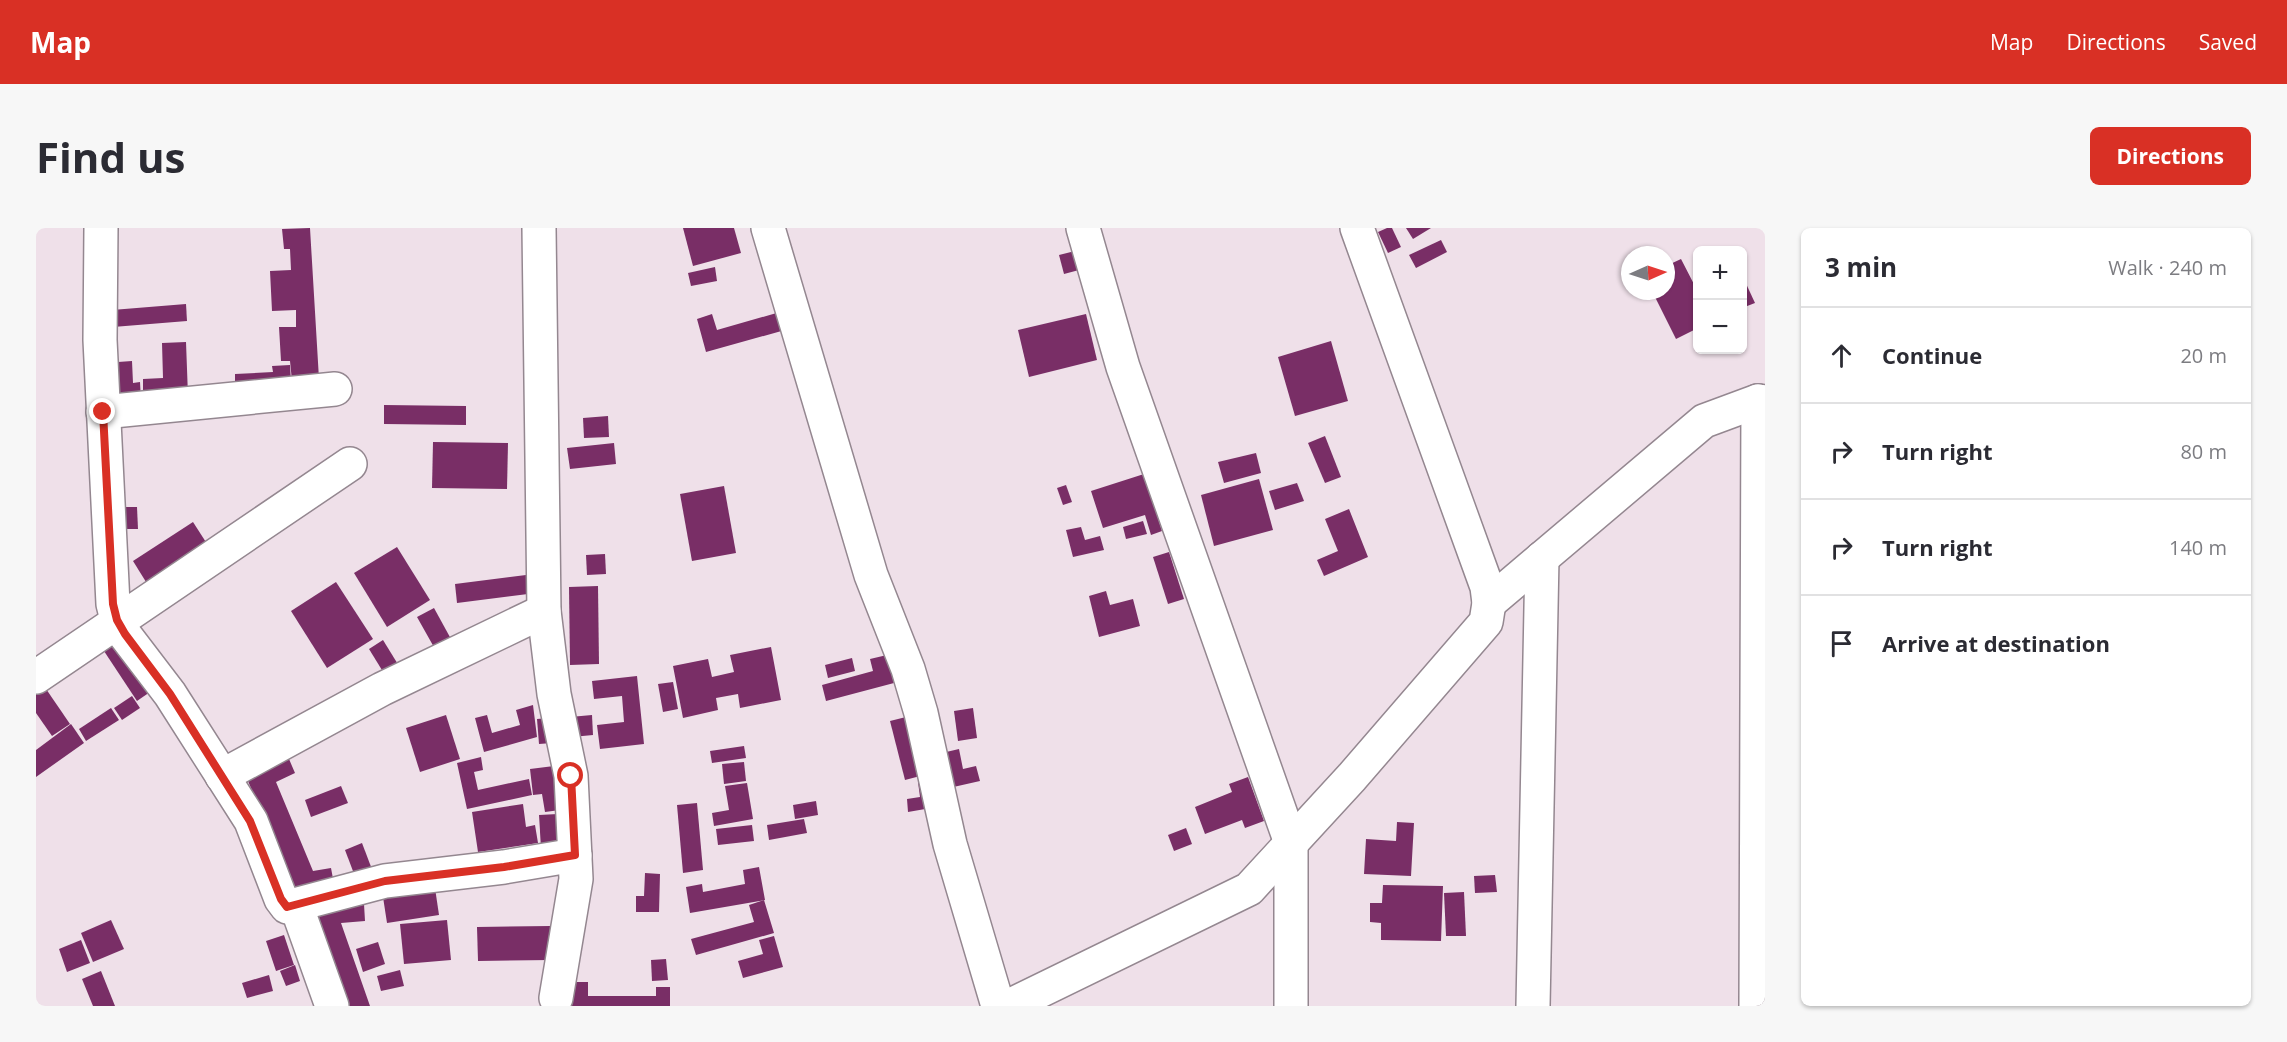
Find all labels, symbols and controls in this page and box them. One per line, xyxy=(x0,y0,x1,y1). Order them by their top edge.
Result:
text: Map xyxy=(30,23,91,61)
text: Map xyxy=(1990,28,2033,56)
text: Directions xyxy=(2066,28,2166,56)
text: Saved xyxy=(2199,28,2257,56)
button: Directions xyxy=(2090,127,2251,185)
text: Find us xyxy=(36,128,185,185)
north arrow xyxy=(1621,246,1675,300)
map controls xyxy=(1693,246,1747,354)
button: + xyxy=(1693,246,1747,300)
text: 3 min xyxy=(1825,249,1897,285)
text: Walk · 240 m xyxy=(2108,254,2227,281)
button: − xyxy=(1693,300,1747,354)
icon: ahead xyxy=(1825,339,1858,372)
text: Continue xyxy=(1882,340,1982,370)
text: 20 m xyxy=(2180,342,2227,369)
route end xyxy=(89,398,115,424)
icon: right xyxy=(1825,435,1858,468)
text: Turn right xyxy=(1882,436,1993,466)
text: 80 m xyxy=(2180,438,2227,465)
icon: right xyxy=(1825,531,1858,564)
text: Turn right xyxy=(1882,532,1993,562)
text: 140 m xyxy=(2169,534,2227,561)
icon: arrive xyxy=(1825,627,1858,660)
text: Arrive at destination xyxy=(1882,628,2110,658)
route start xyxy=(557,762,583,788)

